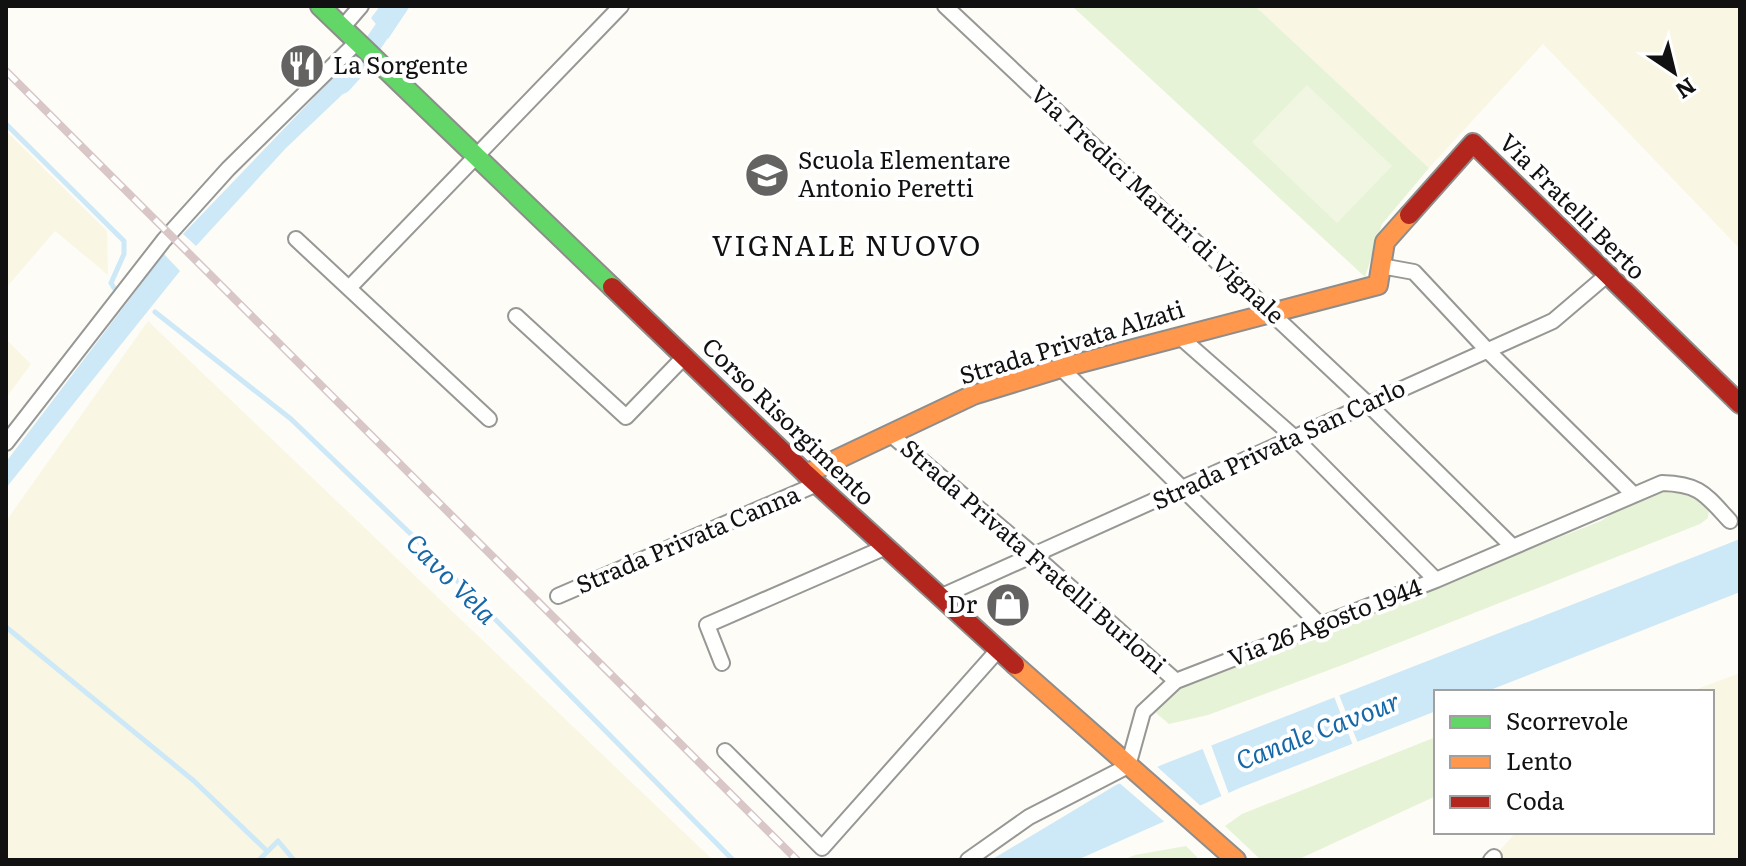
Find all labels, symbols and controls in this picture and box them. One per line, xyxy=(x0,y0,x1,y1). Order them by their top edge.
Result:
north arrow xyxy=(1634,32,1714,112)
restaurant icon: La Sorgente xyxy=(278,42,326,90)
place label: La Sorgente xyxy=(333,46,468,81)
text: N xyxy=(1669,71,1703,108)
street label: Via Tredici Martiri di Vignale xyxy=(1024,76,1294,331)
street label: Via Fratelli Berto xyxy=(1493,124,1655,286)
place label: Scuola Elementare Antonio Peretti xyxy=(798,141,1010,204)
school or university icon: Scuola Elementare Antonio Peretti xyxy=(743,151,791,199)
district label: VIGNALE NUOVO xyxy=(712,223,982,265)
street label: Strada Privata Alzati xyxy=(955,290,1188,391)
street label: Corso Risorgimento xyxy=(695,328,884,512)
street label: Strada Privata San Carlo xyxy=(1146,369,1410,517)
street label: Strada Privata Fratelli Burloni xyxy=(894,430,1175,681)
street label: Strada Privata Canna xyxy=(570,475,804,601)
water label: Cavo Vela xyxy=(398,523,507,632)
street label: Via 26 Agosto 1944 xyxy=(1222,568,1426,674)
shop icon: Dr xyxy=(984,581,1032,629)
place label: Dr xyxy=(947,585,978,620)
water label: Canale Cavour xyxy=(1229,679,1405,778)
legend xyxy=(1434,690,1714,834)
text: Scorrevole xyxy=(1506,702,1628,737)
text: Lento xyxy=(1506,742,1572,777)
text: Coda xyxy=(1506,782,1565,817)

